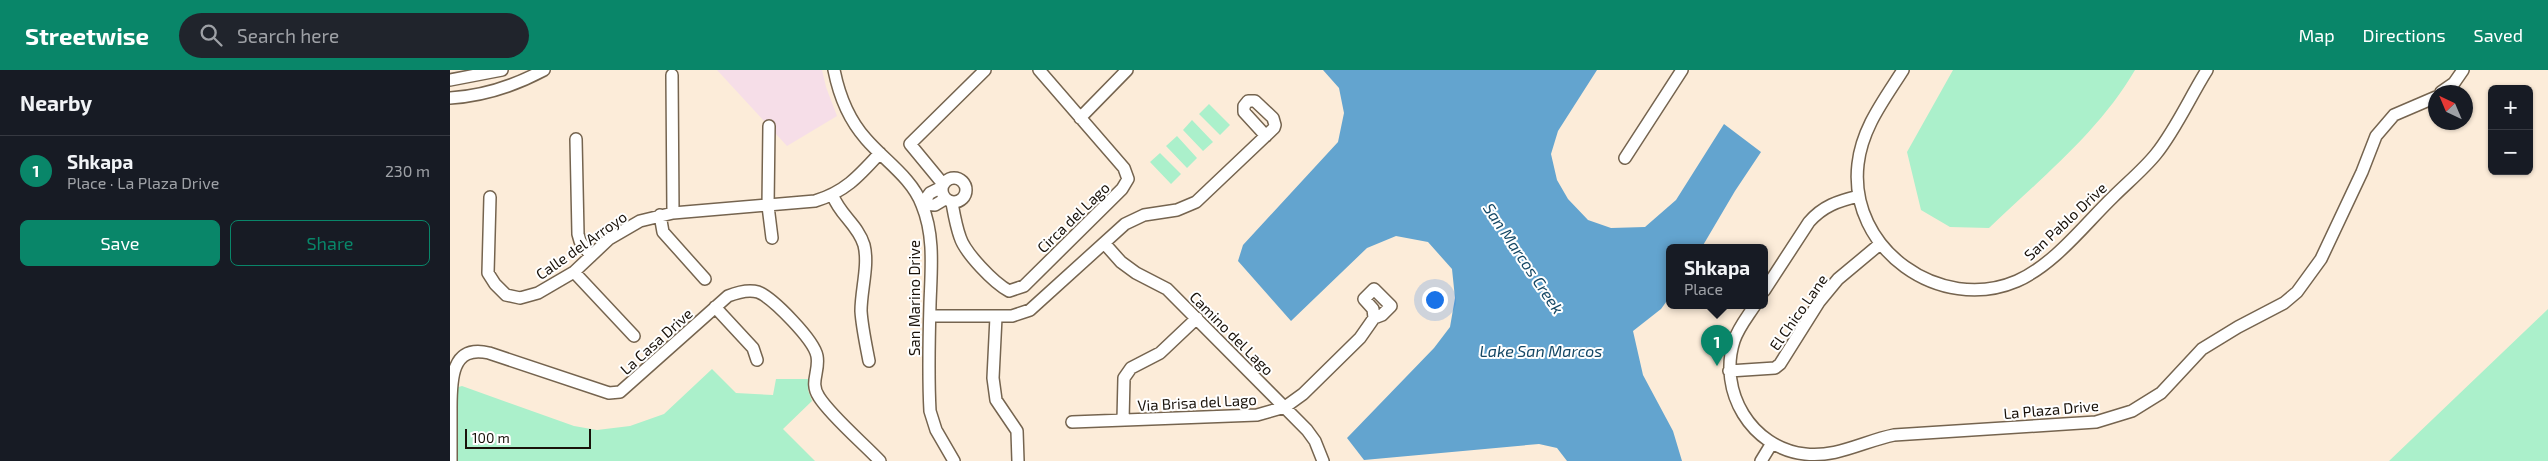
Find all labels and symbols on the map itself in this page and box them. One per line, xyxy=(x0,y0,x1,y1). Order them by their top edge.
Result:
north arrow xyxy=(2428,85,2473,130)
street label: Circa del Lago xyxy=(1033,178,1113,256)
street label: San Pablo Drive xyxy=(2020,178,2110,264)
water label: San Marcos Creek xyxy=(1480,199,1568,317)
street label: Calle del Arroyo xyxy=(532,207,630,283)
street label: San Marino Drive xyxy=(905,240,923,356)
street label: El Chico Lane xyxy=(1765,271,1831,353)
street label: Camino del Lago xyxy=(1186,287,1278,379)
your location xyxy=(1422,287,1448,313)
street label: La Casa Drive xyxy=(616,304,696,378)
pin: 1 xyxy=(1701,325,1733,366)
water label: Lake San Marcos xyxy=(1480,341,1602,360)
street label: Via Brisa del Lago xyxy=(1137,390,1257,414)
street label: La Plaza Drive xyxy=(2003,396,2099,422)
scale bar xyxy=(465,426,591,449)

